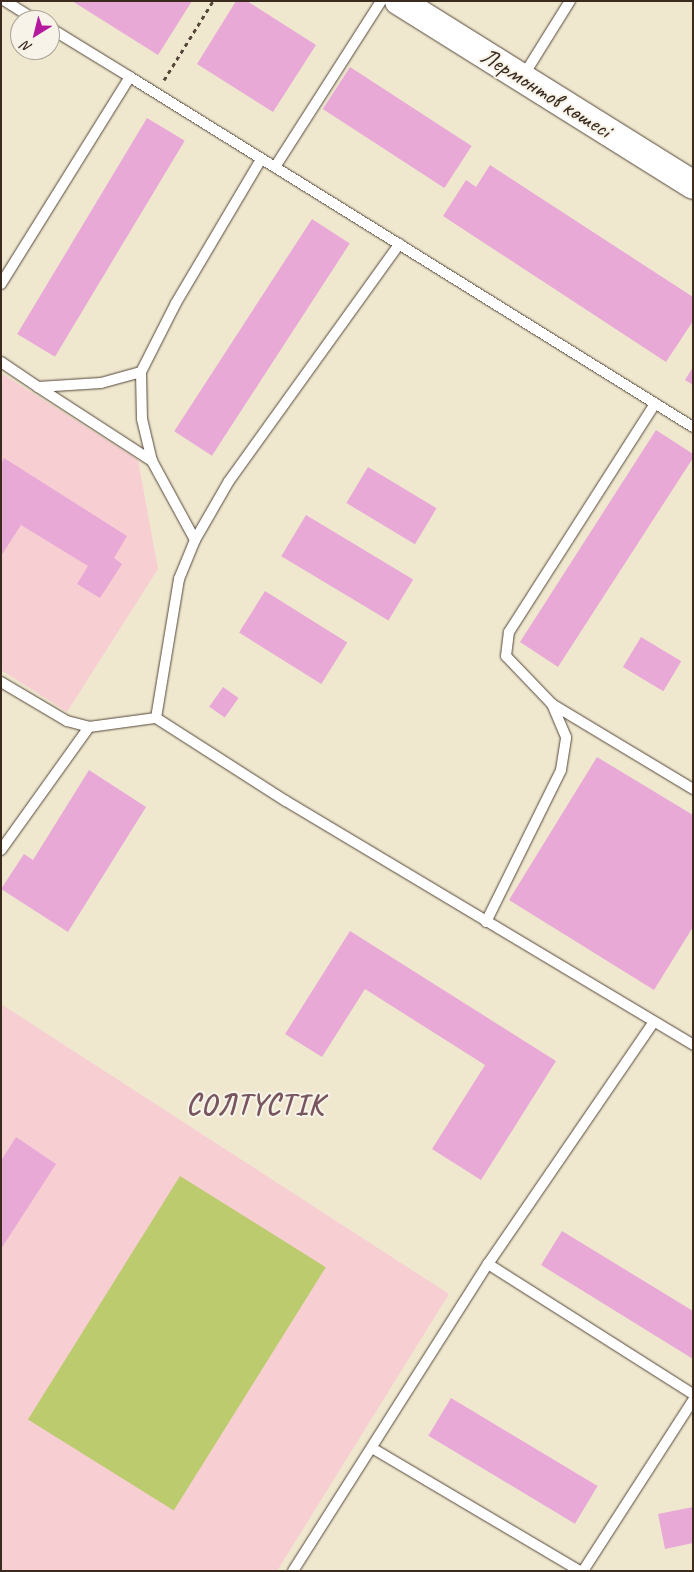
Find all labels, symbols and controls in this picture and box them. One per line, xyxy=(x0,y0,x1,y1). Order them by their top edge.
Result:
north arrow xyxy=(10,10,60,60)
text: N xyxy=(18,37,35,56)
street label: Лермонтов көшесі xyxy=(475,41,617,145)
district label: СОЛТҮСТІК xyxy=(184,1088,326,1122)

